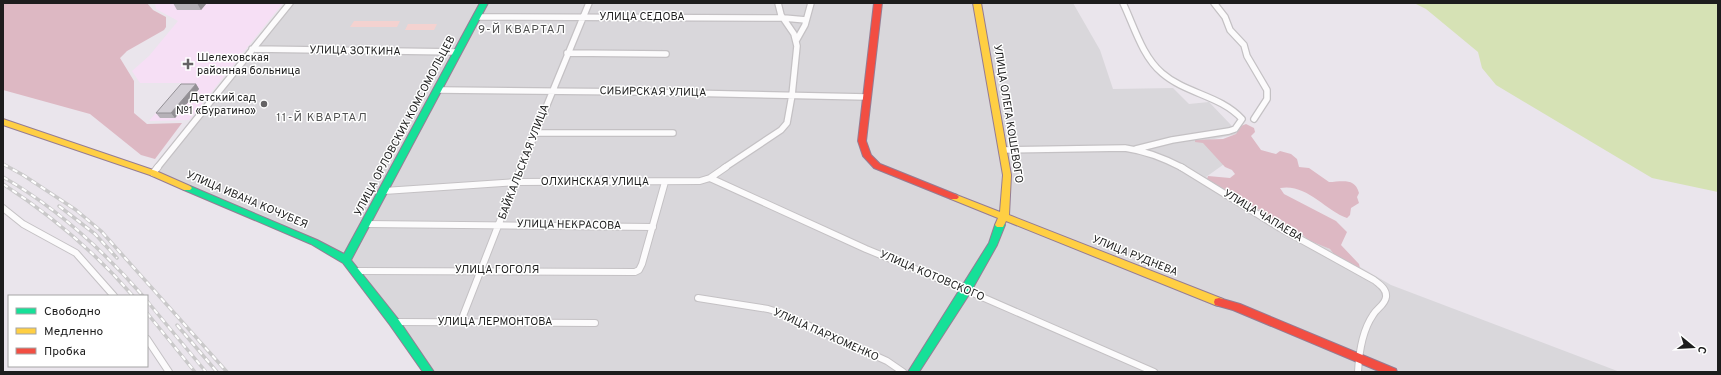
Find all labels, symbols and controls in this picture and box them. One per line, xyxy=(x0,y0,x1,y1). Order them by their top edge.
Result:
street label: УЛИЦА СЕДОВА xyxy=(599,10,685,24)
district label: 9-Й КВАРТАЛ xyxy=(478,22,566,38)
street label: УЛИЦА ОРЛОВСКИХ КОМСОМОЛЬЦЕВ xyxy=(351,33,459,219)
street label: УЛИЦА ЗОТКИНА xyxy=(309,43,401,59)
street label: УЛИЦА ОЛЕГА КОШЕВОГО xyxy=(990,44,1026,184)
place label: Шелеховская районная больница xyxy=(197,51,300,78)
marker: Шелеховская районная больница xyxy=(182,58,194,70)
street label: СИБИРСКАЯ УЛИЦА xyxy=(599,84,707,100)
place label: Детский сад №1 «Буратино» xyxy=(176,91,256,118)
marker: Детский сад №1 «Буратино» xyxy=(259,99,269,109)
street label: БАЙКАЛЬСКАЯ УЛИЦА xyxy=(495,102,553,222)
district label: 11-Й КВАРТАЛ xyxy=(276,110,368,126)
street label: УЛИЦА ИВАНА КОЧУБЕЯ xyxy=(184,168,310,232)
street label: ОЛХИНСКАЯ УЛИЦА xyxy=(541,175,649,189)
street label: УЛИЦА ЧАПАЕВА xyxy=(1221,187,1305,245)
street label: УЛИЦА НЕКРАСОВА xyxy=(517,217,621,233)
street label: УЛИЦА РУДНЕВА xyxy=(1090,232,1180,280)
street label: УЛИЦА КОТОВСКОГО xyxy=(877,248,987,304)
street label: УЛИЦА ГОГОЛЯ xyxy=(455,263,539,277)
legend xyxy=(8,295,148,367)
text: Свободно xyxy=(44,304,101,320)
street label: УЛИЦА ПАРХОМЕНКО xyxy=(771,305,881,365)
street label: УЛИЦА ЛЕРМОНТОВА xyxy=(437,315,553,329)
text: Медленно xyxy=(44,324,104,340)
north arrow xyxy=(1673,327,1713,367)
text: Пробка xyxy=(44,344,86,360)
text: С xyxy=(1694,344,1709,355)

